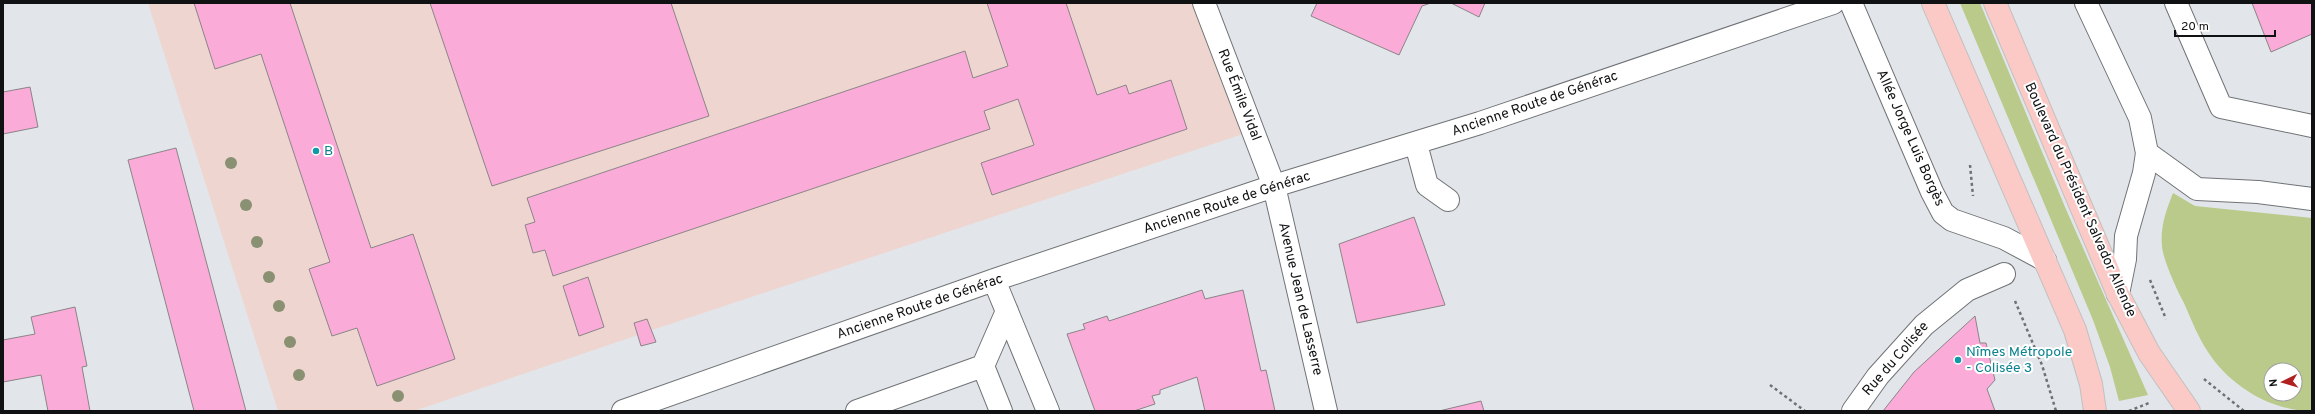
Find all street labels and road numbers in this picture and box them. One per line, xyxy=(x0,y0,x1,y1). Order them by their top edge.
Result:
street label: Rue Émile Vidal xyxy=(1214,46,1265,143)
street label: Allée Jorge Luis Borgès xyxy=(1872,67,1948,209)
street label: Ancienne Route de Générac xyxy=(1450,68,1620,140)
street label: Boulevard du Président Salvador Allende xyxy=(2020,80,2140,320)
street label: Ancienne Route de Générac xyxy=(1141,168,1313,238)
street label: Avenue Jean de Lasserre xyxy=(1274,221,1326,377)
street label: Ancienne Route de Générac xyxy=(835,271,1005,343)
street label: Rue du Colisée xyxy=(1859,319,1933,399)

